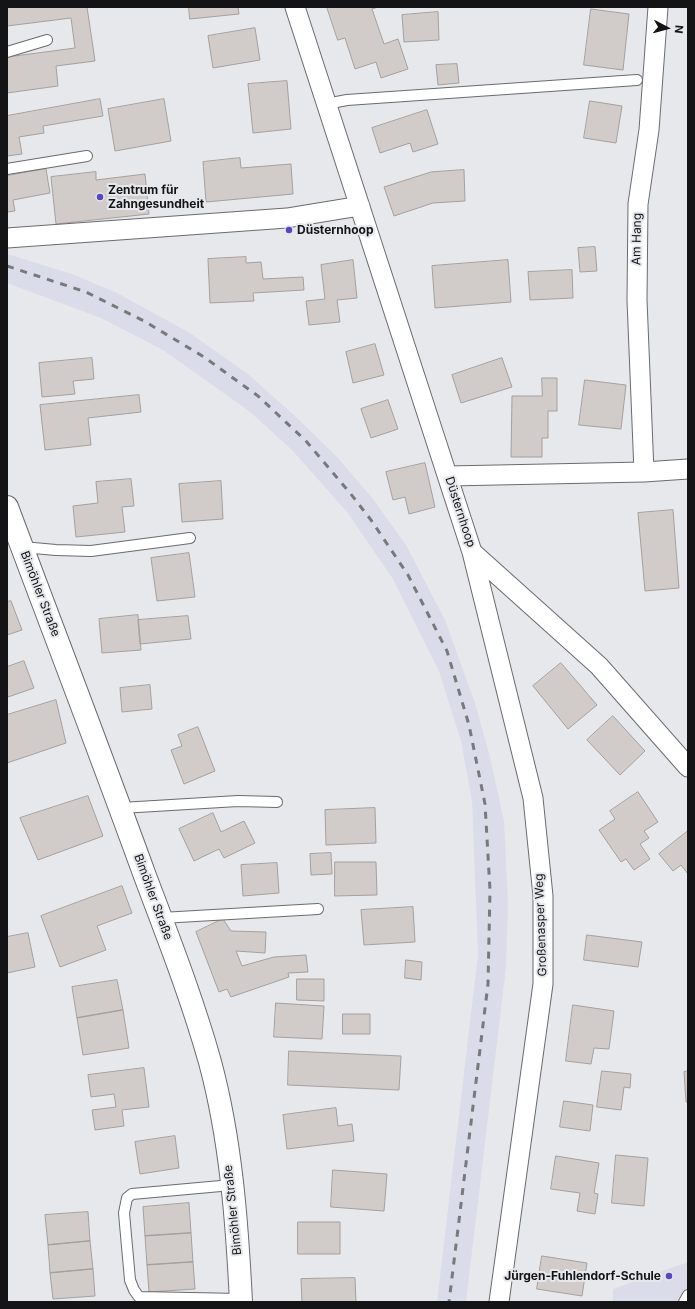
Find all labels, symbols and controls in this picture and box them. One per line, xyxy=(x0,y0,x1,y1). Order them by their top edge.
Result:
north arrow xyxy=(647,8,687,48)
text: N xyxy=(672,24,686,34)
place label: Zentrum für Zahngesundheit xyxy=(108,183,204,211)
marker: Zentrum für Zahngesundheit xyxy=(95,192,105,202)
street label: Am Hang xyxy=(629,213,645,265)
place label: Düsternhoop xyxy=(297,223,373,237)
marker: Düsternhoop xyxy=(284,225,294,235)
street label: Düsternhoop xyxy=(442,475,478,549)
street label: Bimöhler Straße xyxy=(17,549,63,639)
street label: Bimöhler Straße xyxy=(131,852,175,942)
street label: Großenasper Weg xyxy=(532,873,550,977)
street label: Bimöhler Straße xyxy=(221,1164,245,1256)
place label: Jürgen-Fuhlendorf-Schule xyxy=(504,1269,661,1283)
marker: Jürgen-Fuhlendorf-Schule xyxy=(664,1271,674,1281)

